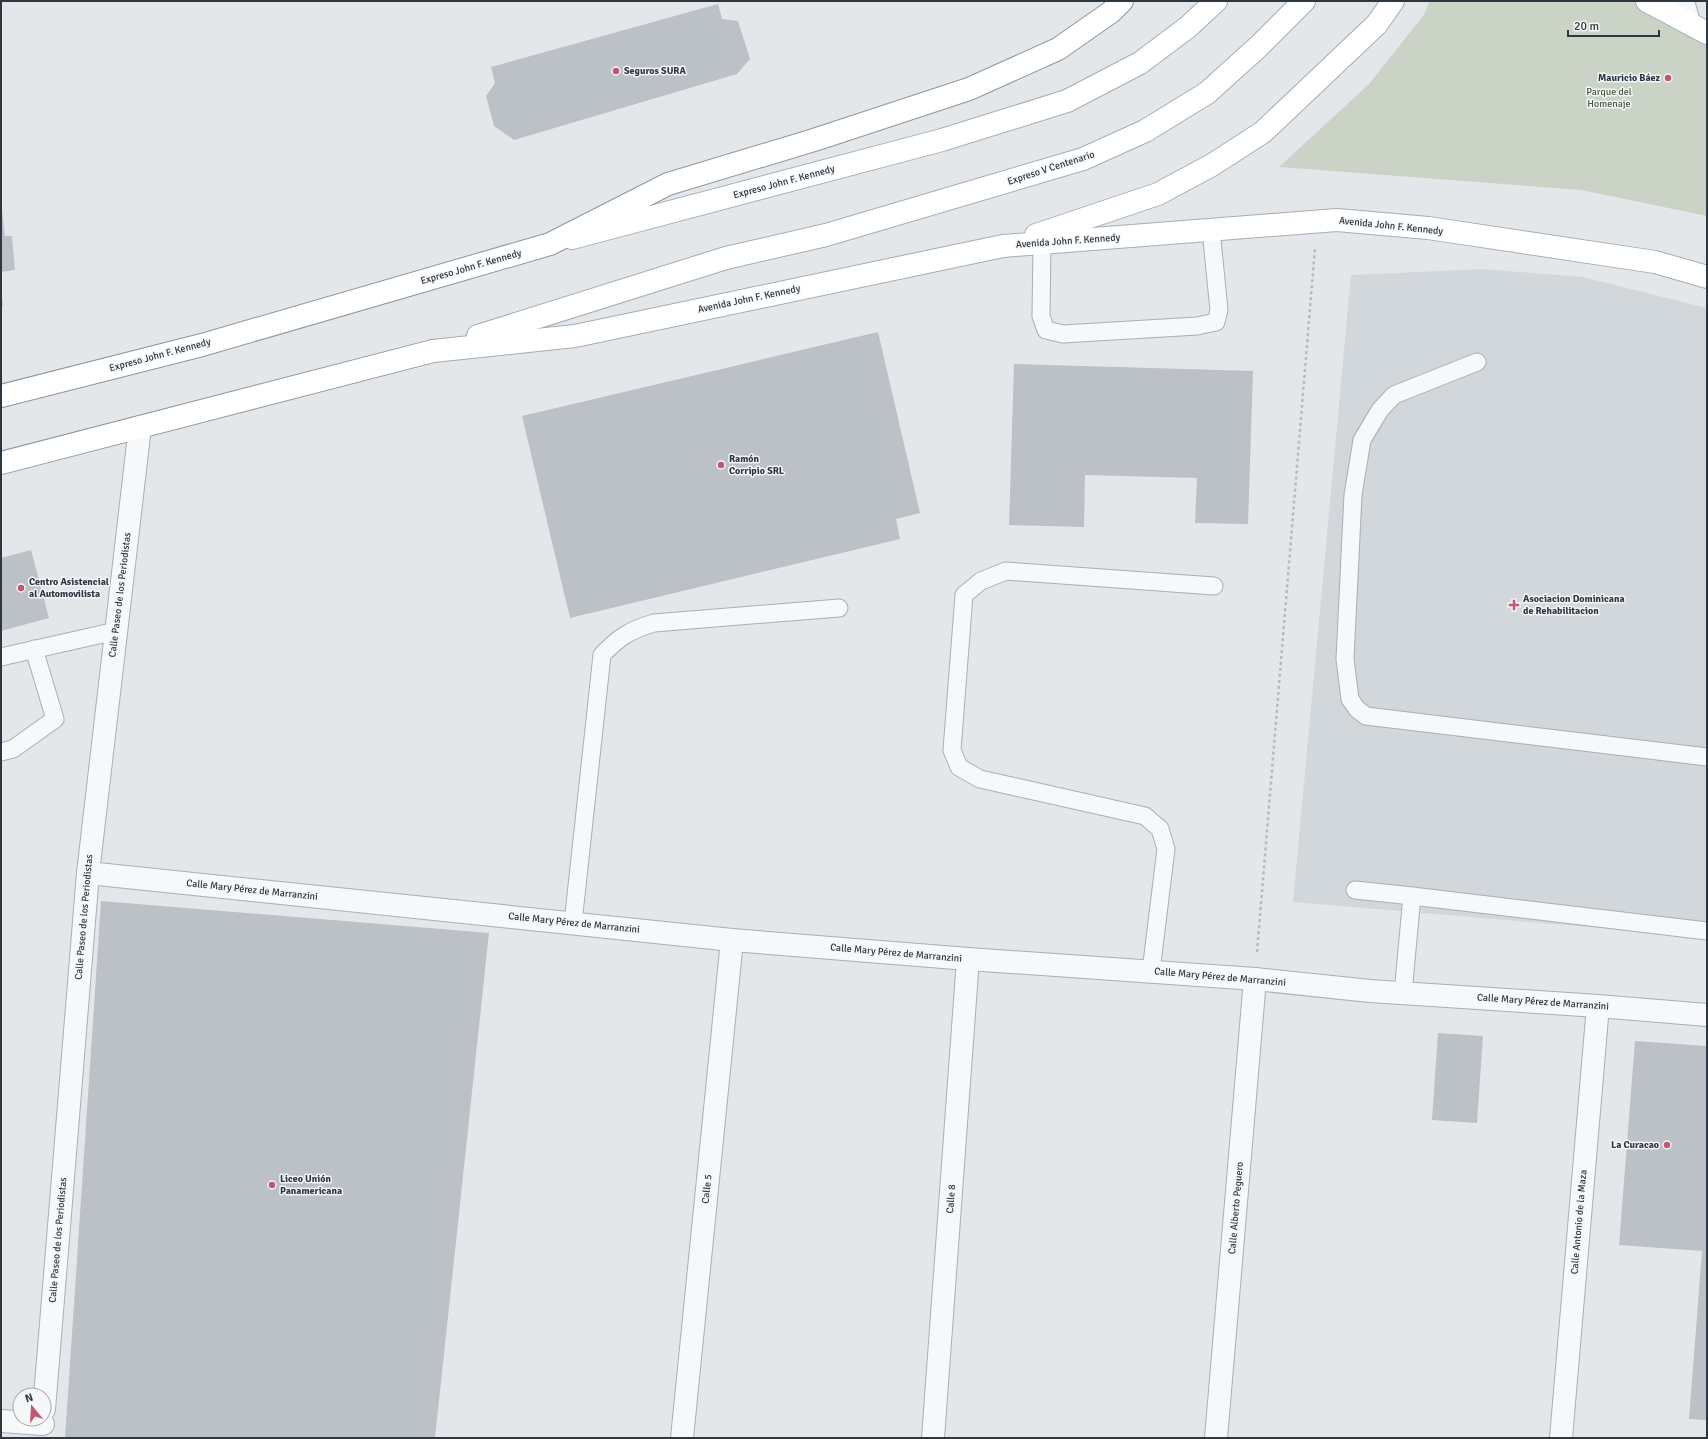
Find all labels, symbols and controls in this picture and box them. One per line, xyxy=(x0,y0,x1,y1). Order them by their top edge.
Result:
scale bar xyxy=(1568,12,1659,38)
text: 20 m xyxy=(1574,19,1599,34)
place label: Seguros SURA xyxy=(624,65,687,77)
marker: Seguros SURA xyxy=(611,66,621,76)
place label: Mauricio Báez xyxy=(1598,72,1660,84)
marker: Mauricio Báez xyxy=(1663,73,1673,83)
park label: Parque del Homenaje xyxy=(1586,86,1632,110)
street label: Expreso V Centenario xyxy=(1006,148,1096,188)
street label: Expreso John F. Kennedy xyxy=(732,163,836,201)
street label: Avenida John F. Kennedy xyxy=(1338,215,1444,237)
street label: Avenida John F. Kennedy xyxy=(1015,231,1121,251)
street label: Expreso John F. Kennedy xyxy=(419,247,523,287)
street label: Avenida John F. Kennedy xyxy=(697,282,802,316)
street label: Expreso John F. Kennedy xyxy=(108,336,212,374)
place label: Ramón Corripio SRL xyxy=(729,453,785,477)
marker: Ramón Corripio SRL xyxy=(716,460,726,470)
street label: Calle Paseo de los Periodistas xyxy=(106,531,134,658)
place label: Centro Asistencial al Automovilista xyxy=(29,576,109,600)
marker: Centro Asistencial al Automovilista xyxy=(16,583,26,593)
place label: Asociacion Dominicana de Rehabilitacion xyxy=(1523,593,1625,617)
marker: Asociacion Dominicana de Rehabilitacion xyxy=(1508,599,1520,611)
street label: Calle Paseo de los Periodistas xyxy=(73,853,96,980)
street label: Calle Mary Pérez de Marranzini xyxy=(186,877,318,903)
street label: Calle Mary Pérez de Marranzini xyxy=(508,910,640,936)
street label: Calle Mary Pérez de Marranzini xyxy=(830,941,962,965)
street label: Calle Mary Pérez de Marranzini xyxy=(1154,965,1286,989)
street label: Calle Mary Pérez de Marranzini xyxy=(1477,991,1609,1013)
place label: La Curacao xyxy=(1611,1139,1659,1151)
marker: La Curacao xyxy=(1662,1140,1672,1150)
street label: Calle Alberto Peguero xyxy=(1226,1161,1246,1255)
street label: Calle Antonio de la Maza xyxy=(1568,1169,1590,1275)
place label: Liceo Unión Panamericana xyxy=(280,1173,342,1197)
street label: Calle 5 xyxy=(700,1174,714,1204)
street label: Calle Paseo de los Periodistas xyxy=(47,1176,70,1303)
marker: Liceo Unión Panamericana xyxy=(267,1180,277,1190)
street label: Calle 8 xyxy=(944,1184,958,1214)
north arrow xyxy=(12,1387,52,1427)
text: N xyxy=(23,1391,35,1405)

